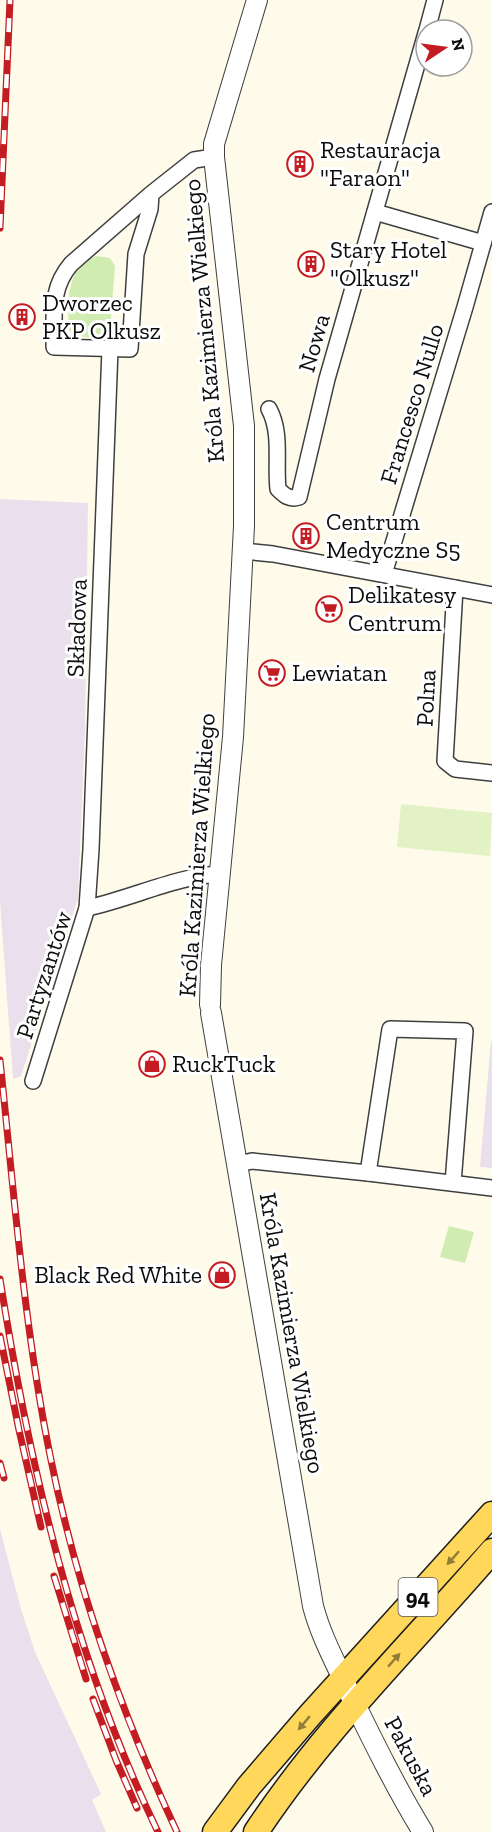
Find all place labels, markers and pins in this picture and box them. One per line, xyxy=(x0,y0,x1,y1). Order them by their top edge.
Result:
place label: Restauracja "Faraon" xyxy=(320,135,441,192)
building icon: Restauracja "Faraon" xyxy=(285,149,315,179)
place label: Stary Hotel "Olkusz" xyxy=(330,235,447,292)
building icon: Stary Hotel "Olkusz" xyxy=(296,249,326,279)
place label: Dworzec PKP Olkusz xyxy=(42,288,161,345)
building icon: Dworzec PKP Olkusz xyxy=(7,302,37,332)
place label: Centrum Medyczne S5 xyxy=(326,507,461,564)
building icon: Centrum Medyczne S5 xyxy=(291,521,321,551)
place label: Delikatesy Centrum xyxy=(348,580,457,637)
supermarket icon: Delikatesy Centrum xyxy=(314,594,344,624)
supermarket icon: Lewiatan xyxy=(257,658,287,688)
place label: Lewiatan xyxy=(292,658,387,687)
shop icon: RuckTuck xyxy=(137,1049,167,1079)
place label: RuckTuck xyxy=(172,1049,276,1078)
place label: Black Red White xyxy=(34,1260,202,1289)
shop icon: Black Red White xyxy=(207,1260,237,1290)

